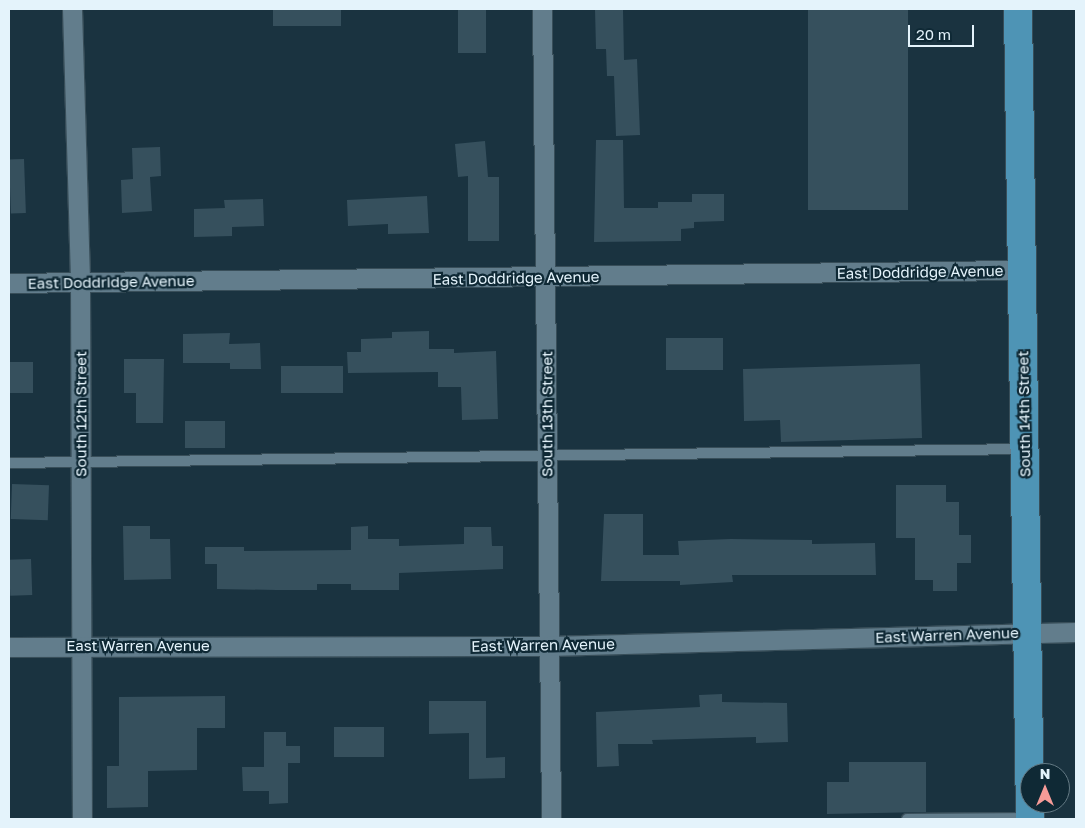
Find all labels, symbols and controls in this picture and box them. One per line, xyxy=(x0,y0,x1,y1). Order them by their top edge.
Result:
scale bar xyxy=(910,15,976,47)
text: 20 m xyxy=(916,25,951,43)
street label: East Doddridge Avenue xyxy=(836,262,1004,282)
street label: East Doddridge Avenue xyxy=(432,268,600,288)
street label: East Doddridge Avenue xyxy=(27,272,195,292)
street label: South 12th Street xyxy=(72,351,90,477)
street label: South 13th Street xyxy=(538,351,556,477)
street label: South 14th Street xyxy=(1014,351,1034,477)
street label: East Warren Avenue xyxy=(875,623,1019,647)
street label: East Warren Avenue xyxy=(471,635,615,655)
street label: East Warren Avenue xyxy=(66,637,210,655)
north arrow xyxy=(1020,763,1070,813)
text: N xyxy=(1040,765,1050,782)

